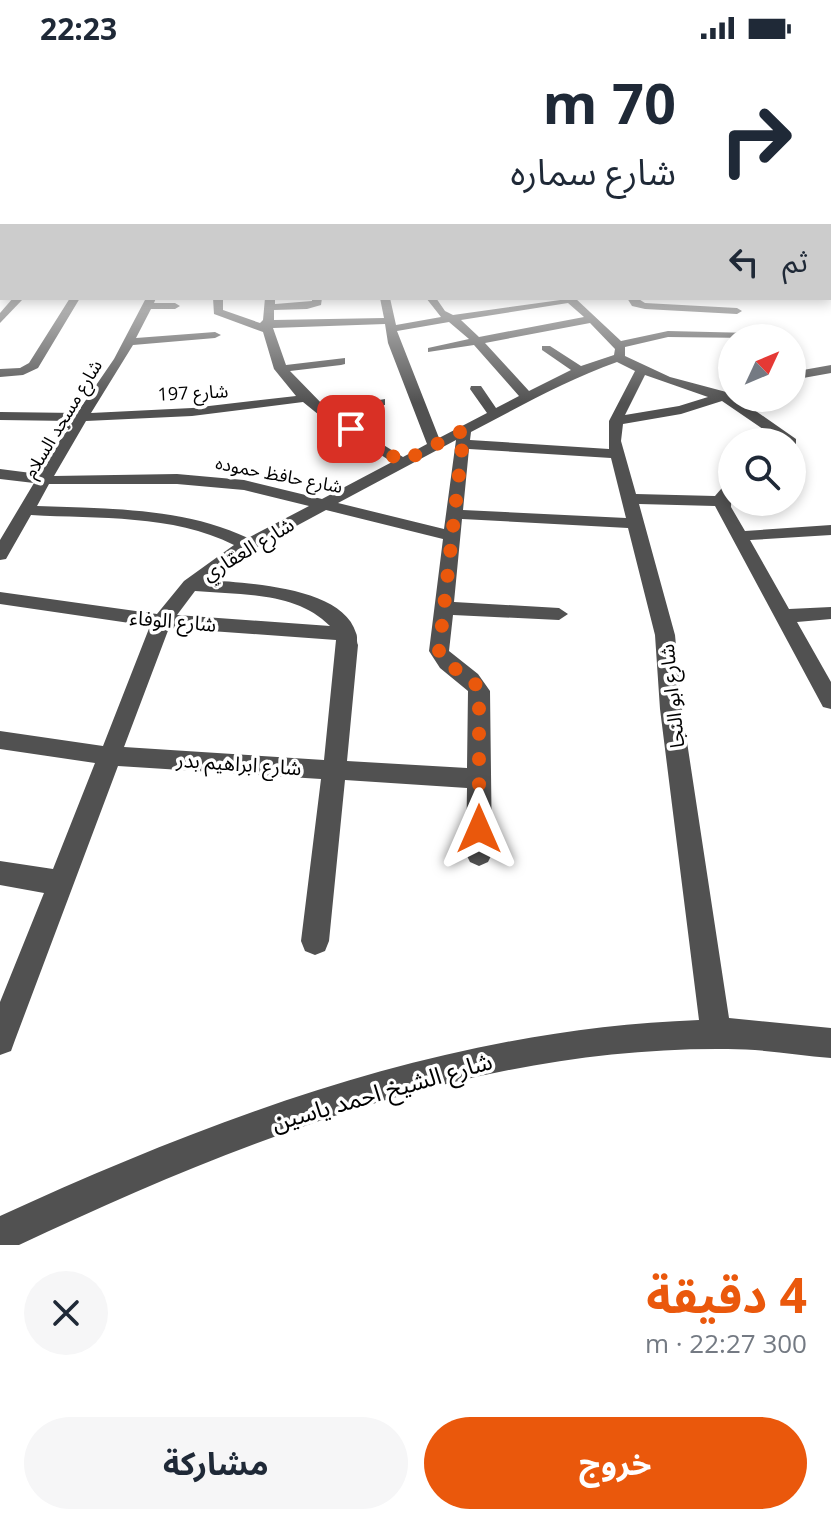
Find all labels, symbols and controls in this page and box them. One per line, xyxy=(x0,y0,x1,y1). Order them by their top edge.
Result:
text: 22:23 xyxy=(40,8,117,49)
text: 70 m xyxy=(542,64,676,140)
icon: right xyxy=(704,88,808,192)
text: شارع سماره xyxy=(511,147,676,196)
icon: left xyxy=(722,240,766,284)
text: ثم xyxy=(782,240,808,281)
north arrow xyxy=(718,324,806,412)
map controls xyxy=(718,324,806,516)
street label: شارع مسجد السلام xyxy=(17,355,110,484)
street label: شارع 197 xyxy=(157,378,229,409)
pin xyxy=(317,395,385,463)
icon: arrive xyxy=(329,407,373,451)
button: search xyxy=(718,428,806,516)
street label: شارع حافظ حموده xyxy=(213,450,345,501)
street label: شارع العقاري xyxy=(197,511,300,589)
street label: شارع الوفاء xyxy=(129,603,217,640)
street label: شارع ابو النجا xyxy=(653,643,692,749)
street label: شارع ابراهيم بدر xyxy=(174,746,302,783)
position arrow xyxy=(437,787,521,871)
street label: شارع الشيخ احمد ياسين xyxy=(267,1043,496,1140)
text: 4 دقيقة xyxy=(646,1262,807,1327)
button: close xyxy=(24,1271,108,1355)
text: 300 m · 22:27 xyxy=(645,1325,807,1361)
button: مشاركة xyxy=(24,1417,408,1509)
button: خروج xyxy=(424,1417,807,1509)

